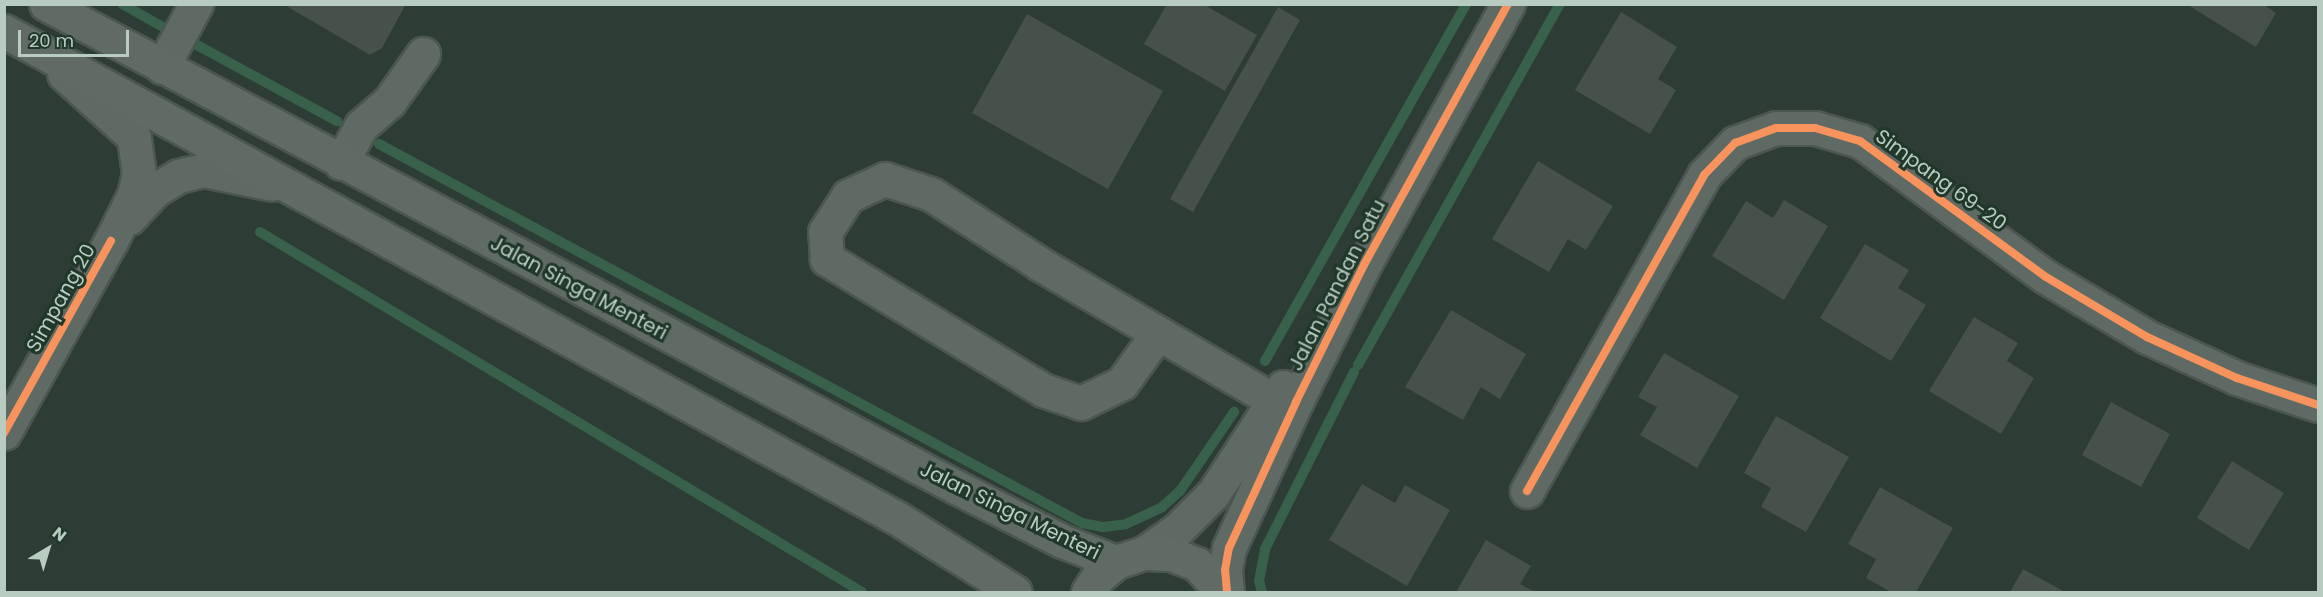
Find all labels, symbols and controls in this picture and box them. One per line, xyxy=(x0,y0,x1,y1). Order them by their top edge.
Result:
scale bar xyxy=(21,18,132,56)
text: 20 m xyxy=(29,28,74,53)
street label: Simpang 69-20 xyxy=(1871,124,2011,236)
street label: Jalan Pandan Satu xyxy=(1283,195,1391,375)
street label: Jalan Singa Menteri xyxy=(486,231,672,345)
street label: Simpang 20 xyxy=(21,240,101,356)
street label: Jalan Singa Menteri xyxy=(916,457,1104,565)
north arrow xyxy=(18,519,78,579)
text: N xyxy=(48,522,71,547)

